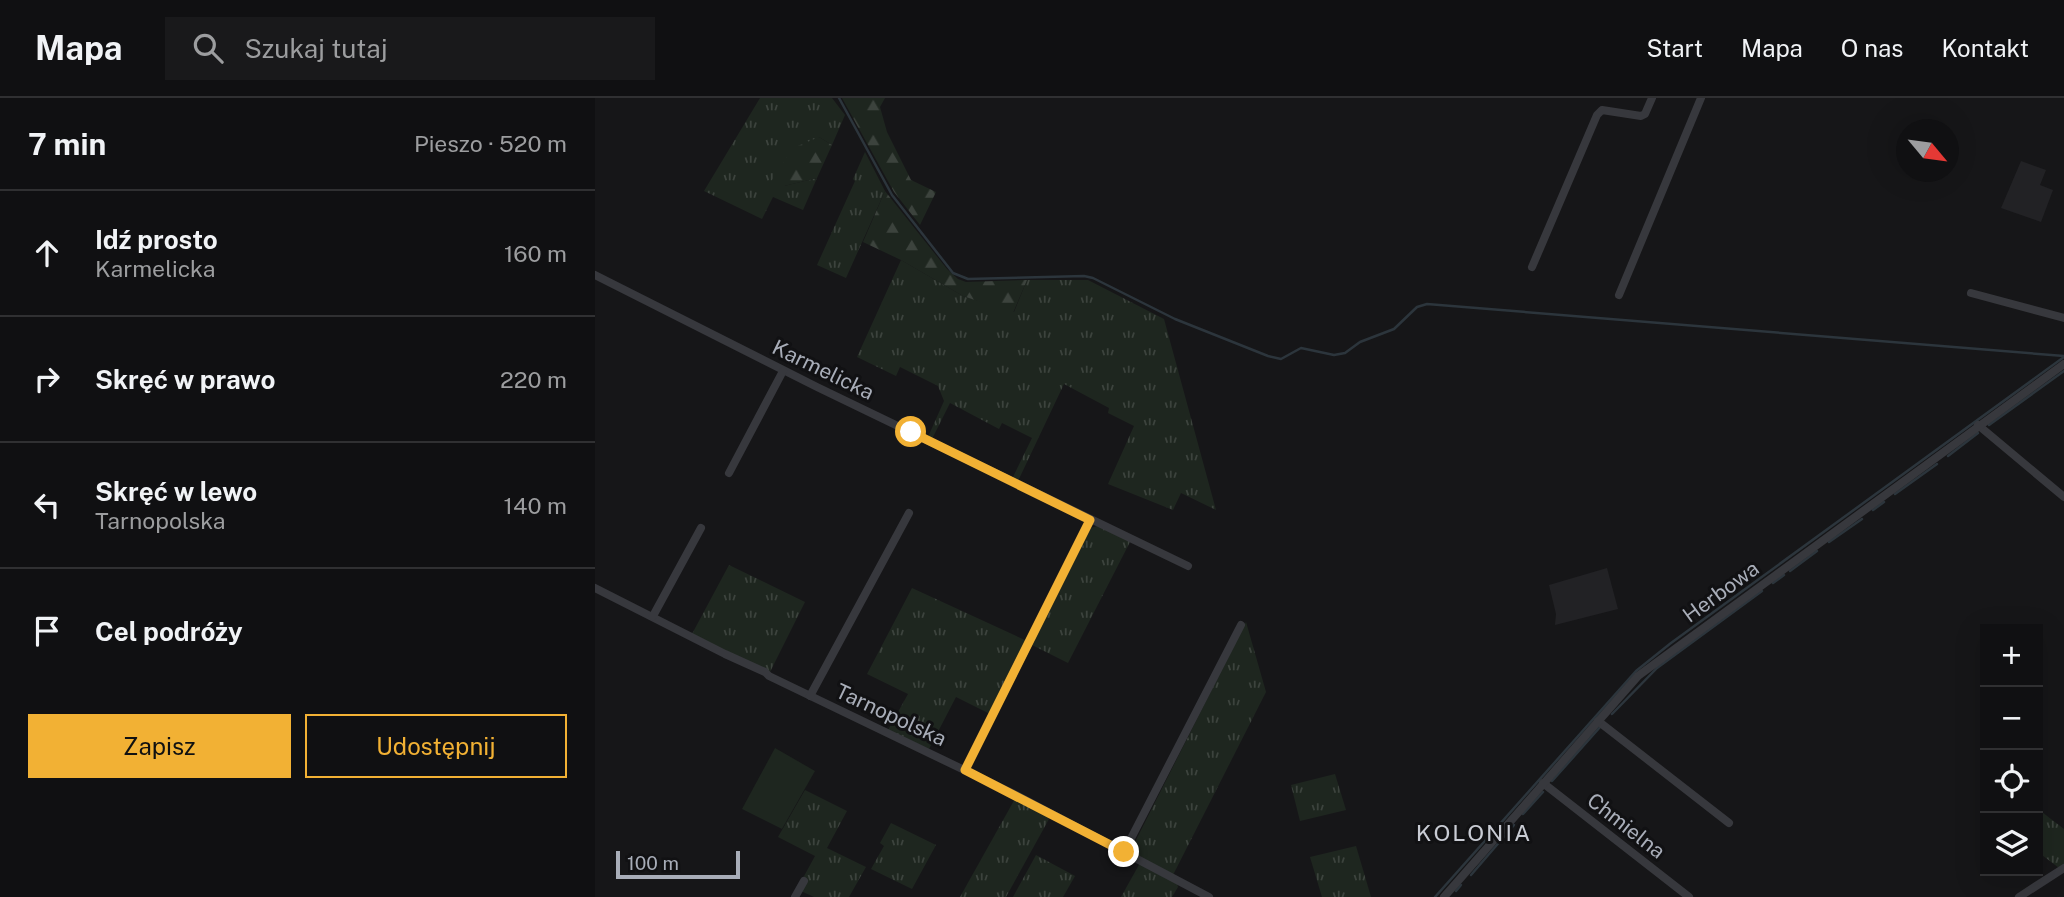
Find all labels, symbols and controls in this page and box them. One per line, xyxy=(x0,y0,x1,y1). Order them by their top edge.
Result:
search box xyxy=(165,17,655,80)
text: Mapa xyxy=(35,29,123,67)
icon: search xyxy=(189,29,227,67)
text: Szukaj tutaj xyxy=(245,33,388,64)
text: Start xyxy=(1646,34,1703,62)
text: Mapa xyxy=(1741,34,1803,62)
text: O nas xyxy=(1841,34,1903,62)
text: Kontakt xyxy=(1941,34,2029,62)
north arrow xyxy=(1896,119,1959,182)
text: 7 min xyxy=(28,126,106,162)
text: Pieszo · 520 m xyxy=(414,130,567,157)
text: Idź prosto xyxy=(95,224,218,255)
icon: ahead xyxy=(28,234,66,272)
text: 160 m xyxy=(504,240,567,267)
text: Karmelicka xyxy=(95,255,215,282)
street label: Karmelicka xyxy=(768,334,878,405)
icon: right xyxy=(28,360,66,398)
text: Skręć w prawo xyxy=(95,364,275,395)
text: 220 m xyxy=(500,366,567,393)
route start xyxy=(895,416,926,447)
text: Skręć w lewo xyxy=(95,476,257,507)
icon: left xyxy=(28,486,66,524)
text: 140 m xyxy=(504,492,567,519)
text: Tarnopolska xyxy=(95,507,226,534)
street label: Herbowa xyxy=(1678,556,1764,628)
icon: arrive xyxy=(28,612,66,650)
text: Cel podróży xyxy=(95,616,243,647)
map controls xyxy=(1980,624,2043,876)
button: + xyxy=(1980,624,2043,687)
street label: Tarnopolska xyxy=(832,678,951,751)
button: − xyxy=(1980,687,2043,750)
button: Zapisz xyxy=(28,714,291,778)
button: Udostępnij xyxy=(305,714,567,778)
button: locate xyxy=(1980,750,2043,813)
street label: Chmielna xyxy=(1582,788,1670,864)
button: layers xyxy=(1980,813,2043,876)
district label: KOLONIA xyxy=(1416,819,1532,846)
route end xyxy=(1108,836,1139,867)
scale bar xyxy=(616,848,740,880)
text: 100 m xyxy=(627,852,679,874)

